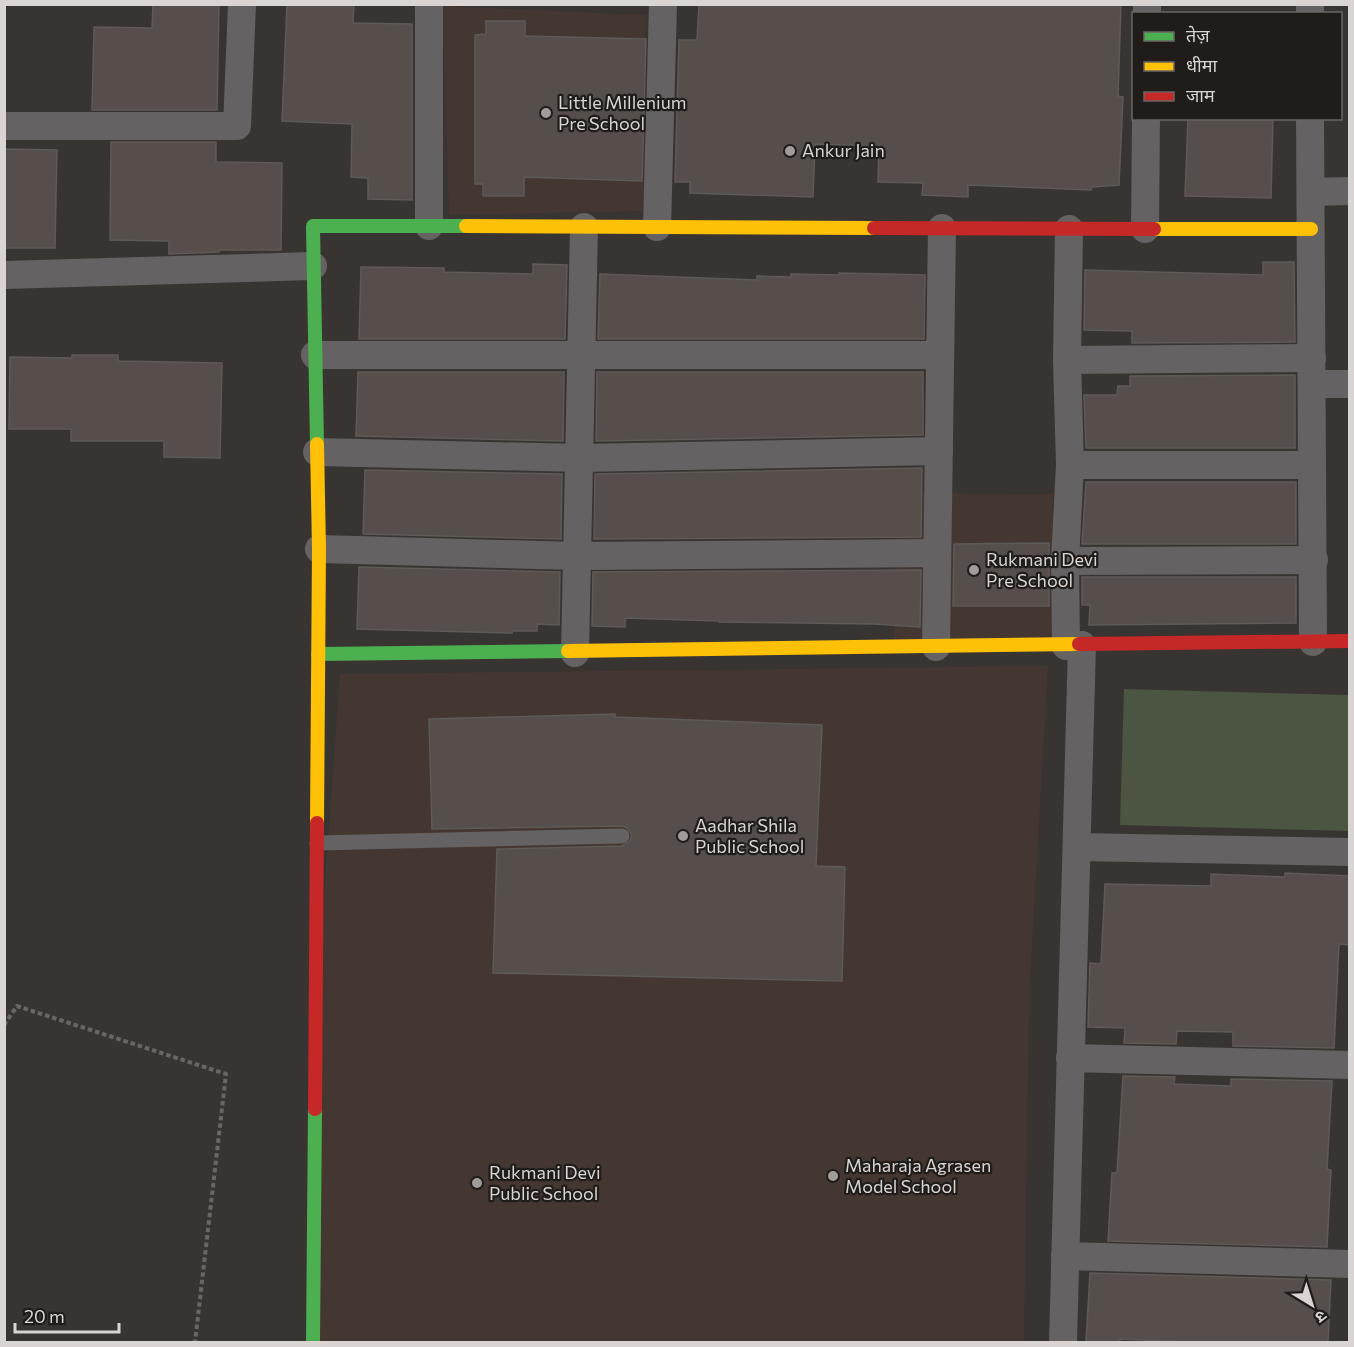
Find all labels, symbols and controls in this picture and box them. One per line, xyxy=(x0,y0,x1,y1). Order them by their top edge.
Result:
legend xyxy=(1132,12,1342,120)
text: तेज़ xyxy=(1186,24,1210,46)
text: धीमा xyxy=(1186,54,1217,76)
text: जाम xyxy=(1186,84,1216,106)
place label: Little Millenium Pre School xyxy=(558,91,686,134)
marker: Little Millenium Pre School xyxy=(539,106,553,120)
place label: Ankur Jain xyxy=(802,139,885,161)
marker: Ankur Jain xyxy=(783,144,797,158)
place label: Rukmani Devi Pre School xyxy=(986,548,1098,591)
marker: Rukmani Devi Pre School xyxy=(967,563,981,577)
place label: Aadhar Shila Public School xyxy=(695,814,804,857)
marker: Aadhar Shila Public School xyxy=(676,829,690,843)
place label: Maharaja Agrasen Model School xyxy=(845,1154,991,1197)
place label: Rukmani Devi Public School xyxy=(489,1161,601,1204)
marker: Maharaja Agrasen Model School xyxy=(826,1169,840,1183)
marker: Rukmani Devi Public School xyxy=(470,1176,484,1190)
north arrow xyxy=(1282,1275,1342,1335)
scale bar xyxy=(15,1296,118,1334)
text: 20 m xyxy=(24,1305,65,1327)
text: उ xyxy=(1312,1307,1331,1328)

